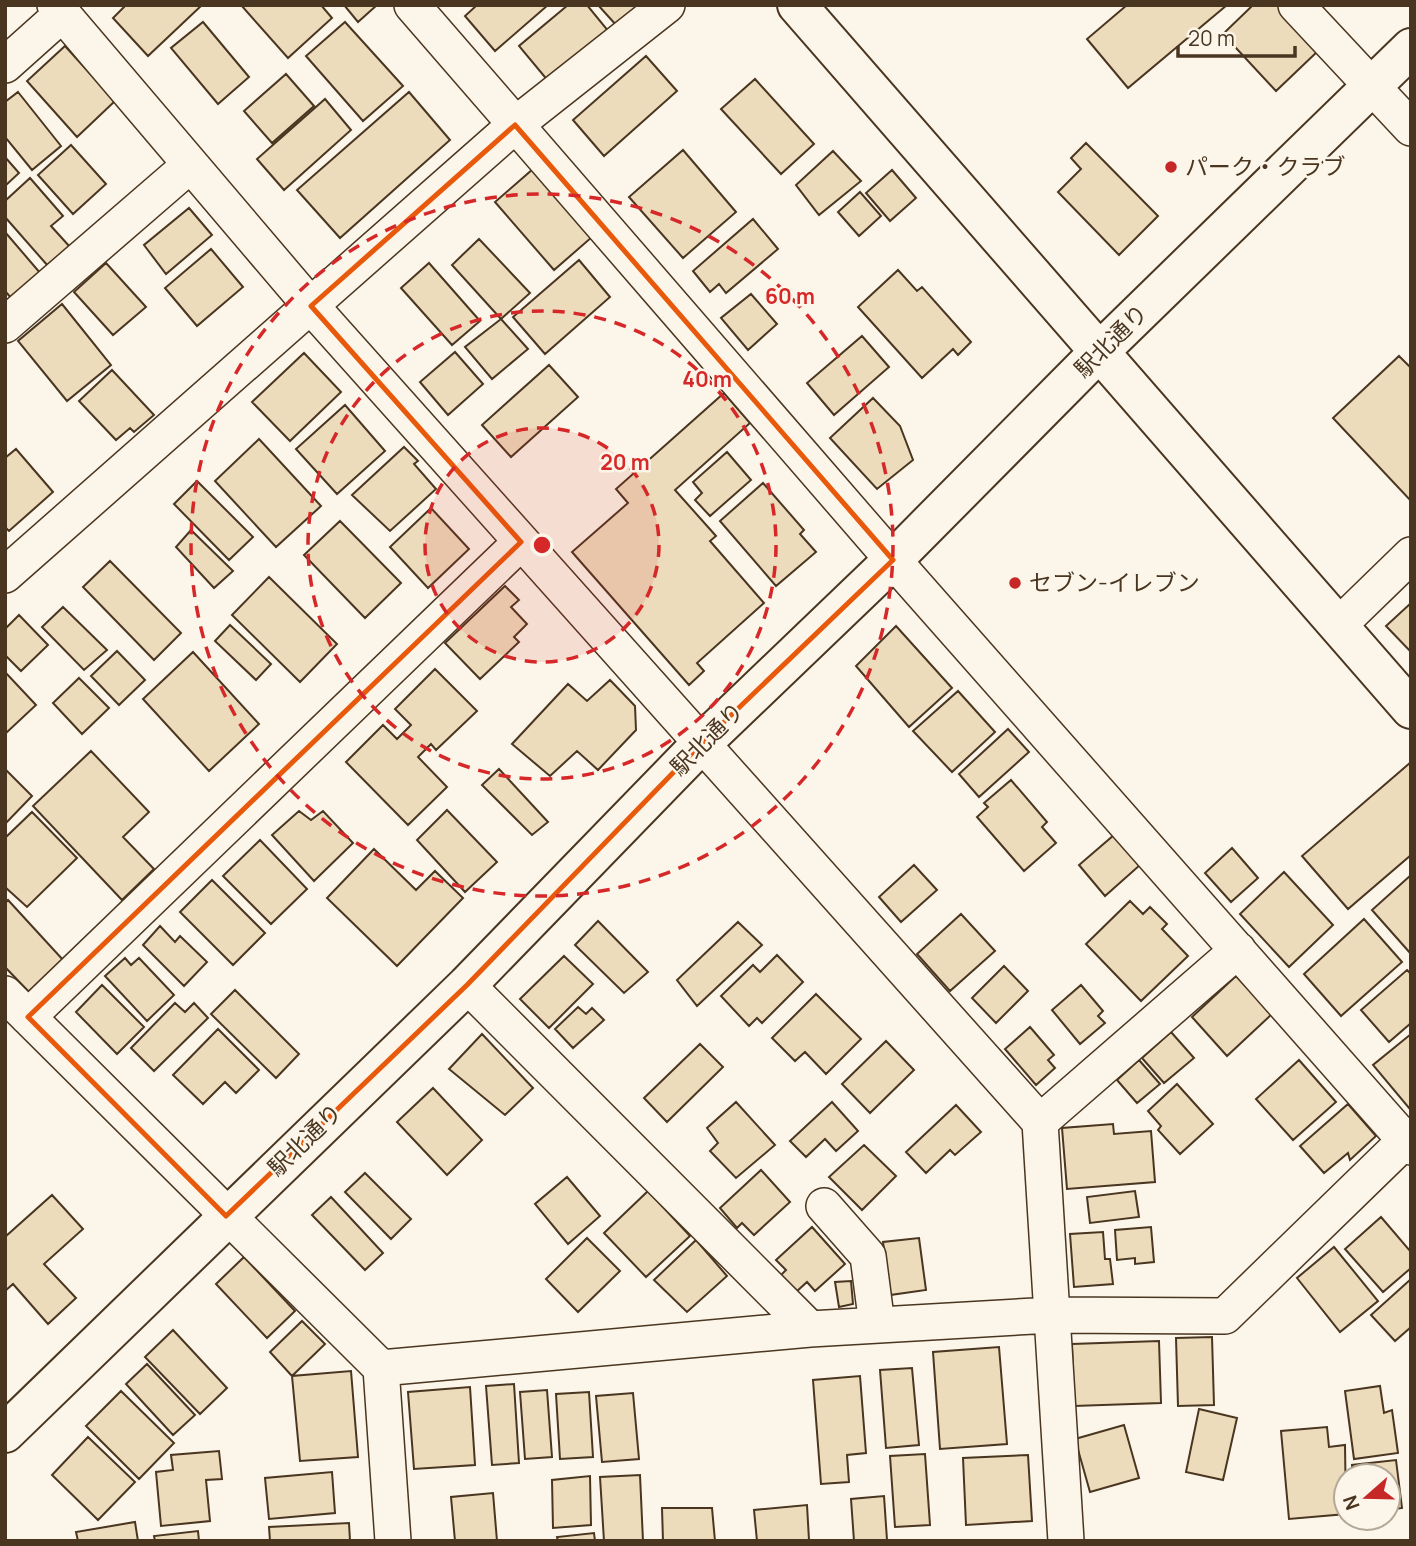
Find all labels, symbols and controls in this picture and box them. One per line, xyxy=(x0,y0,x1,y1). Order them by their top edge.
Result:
scale bar xyxy=(1178,14,1295,58)
text: 20 m xyxy=(1188,24,1235,52)
place label: パーク・クラブ xyxy=(1185,150,1346,182)
marker: パーク・クラブ xyxy=(1163,159,1179,175)
text: 60 m xyxy=(765,282,815,310)
street label: 駅北通り xyxy=(1066,296,1154,384)
text: 40 m xyxy=(682,365,732,393)
text: 20 m xyxy=(600,448,650,476)
centre of rings xyxy=(530,533,554,557)
place label: セブン-イレブン xyxy=(1029,566,1200,598)
marker: セブン-イレブン xyxy=(1007,575,1023,591)
street label: 駅北通り xyxy=(662,694,750,782)
street label: 駅北通り xyxy=(260,1096,349,1183)
north arrow xyxy=(1332,1462,1402,1532)
text: N xyxy=(1336,1492,1366,1514)

